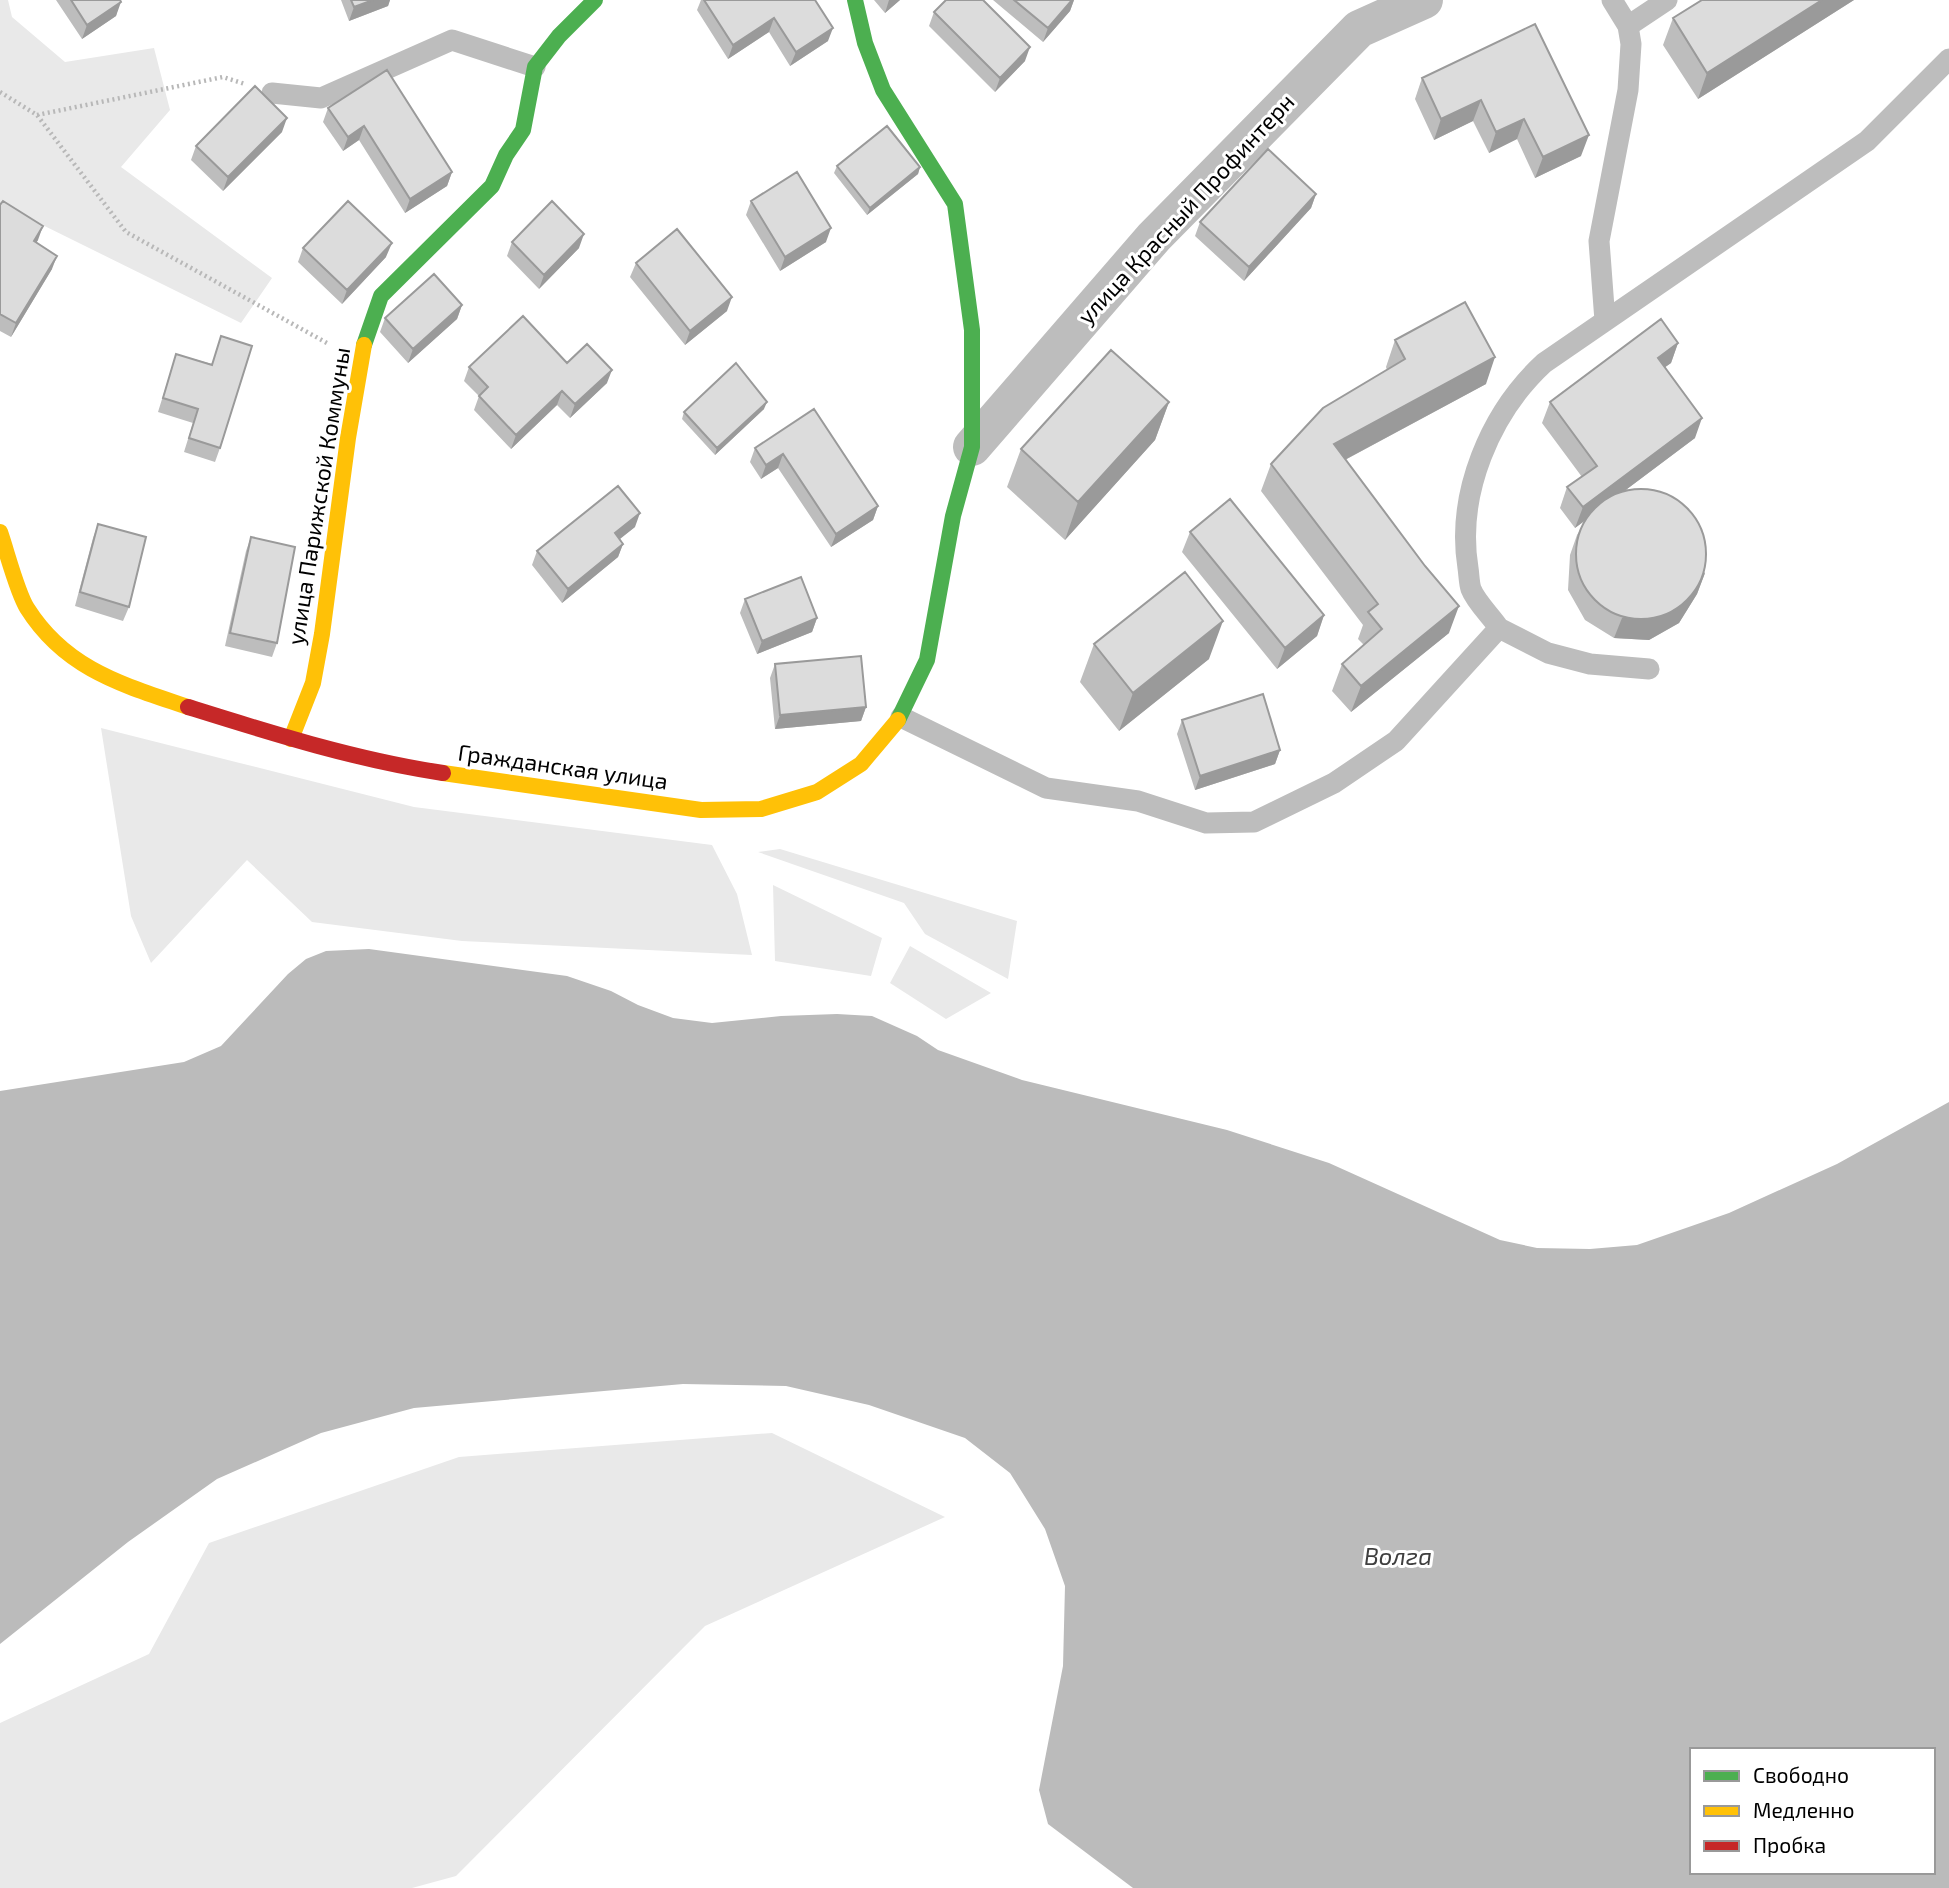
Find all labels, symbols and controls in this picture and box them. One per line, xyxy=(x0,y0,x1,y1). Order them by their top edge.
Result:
street label: улица Красный Профинтерн xyxy=(1071,87,1300,330)
street label: улица Парижской Коммуны xyxy=(281,345,356,647)
street label: Гражданская улица xyxy=(456,737,670,796)
water label: Волга xyxy=(1364,1541,1432,1570)
legend xyxy=(1690,1748,1935,1874)
text: Свободно xyxy=(1753,1762,1849,1787)
text: Медленно xyxy=(1753,1797,1855,1822)
text: Пробка xyxy=(1753,1832,1826,1857)

